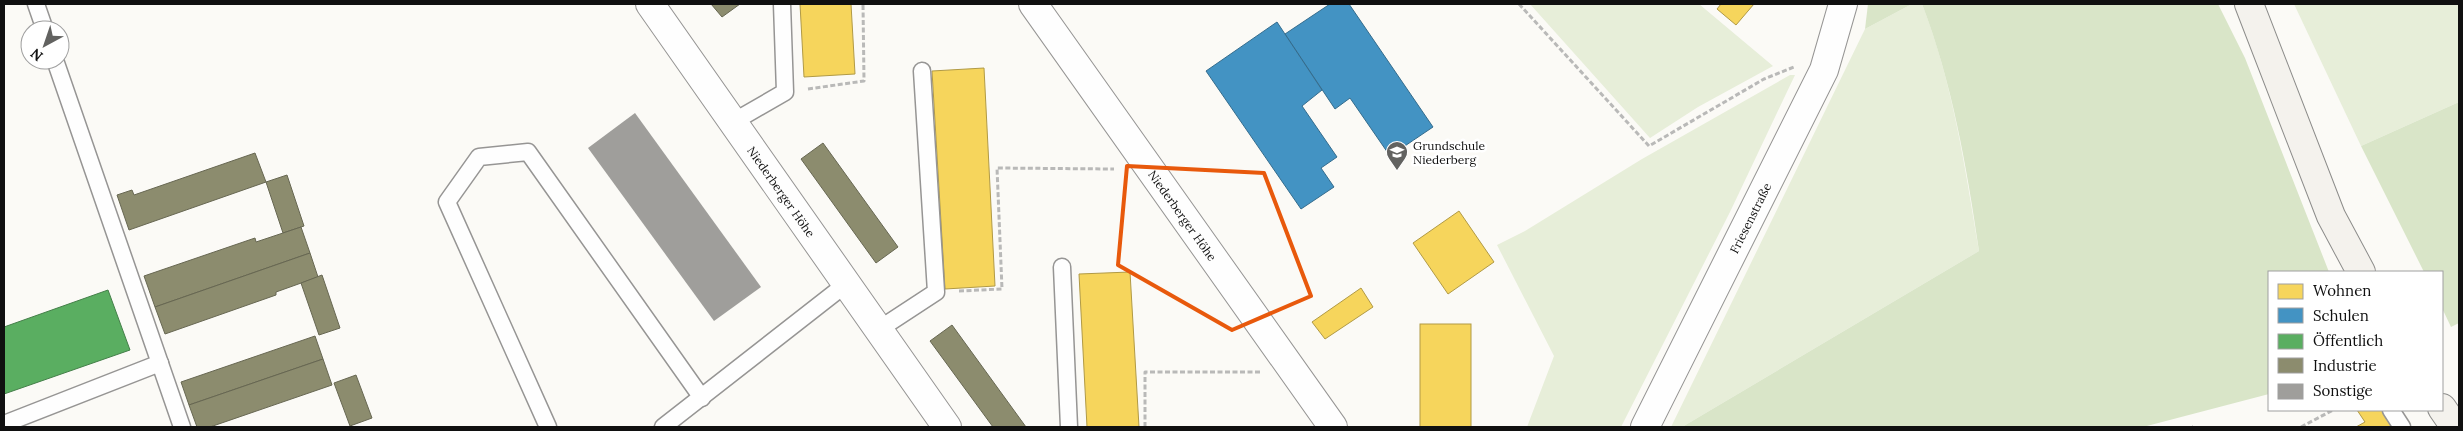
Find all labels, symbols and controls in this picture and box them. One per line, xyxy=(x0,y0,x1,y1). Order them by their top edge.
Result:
north arrow xyxy=(20,20,70,70)
text: N xyxy=(27,44,47,65)
place label: Grundschule Niederberg xyxy=(1413,138,1486,167)
school or university icon: Grundschule Niederberg xyxy=(1385,140,1409,171)
street label: Niederberger Höhe xyxy=(744,143,819,240)
street label: Niederberger Höhe xyxy=(1146,167,1220,264)
street label: Friesenstraße xyxy=(1726,180,1774,256)
legend xyxy=(2268,271,2443,411)
text: Wohnen xyxy=(2313,281,2371,300)
text: Schulen xyxy=(2313,306,2369,325)
text: Öffentlich xyxy=(2313,331,2383,350)
text: Industrie xyxy=(2313,356,2377,375)
text: Sonstige xyxy=(2313,381,2373,400)

